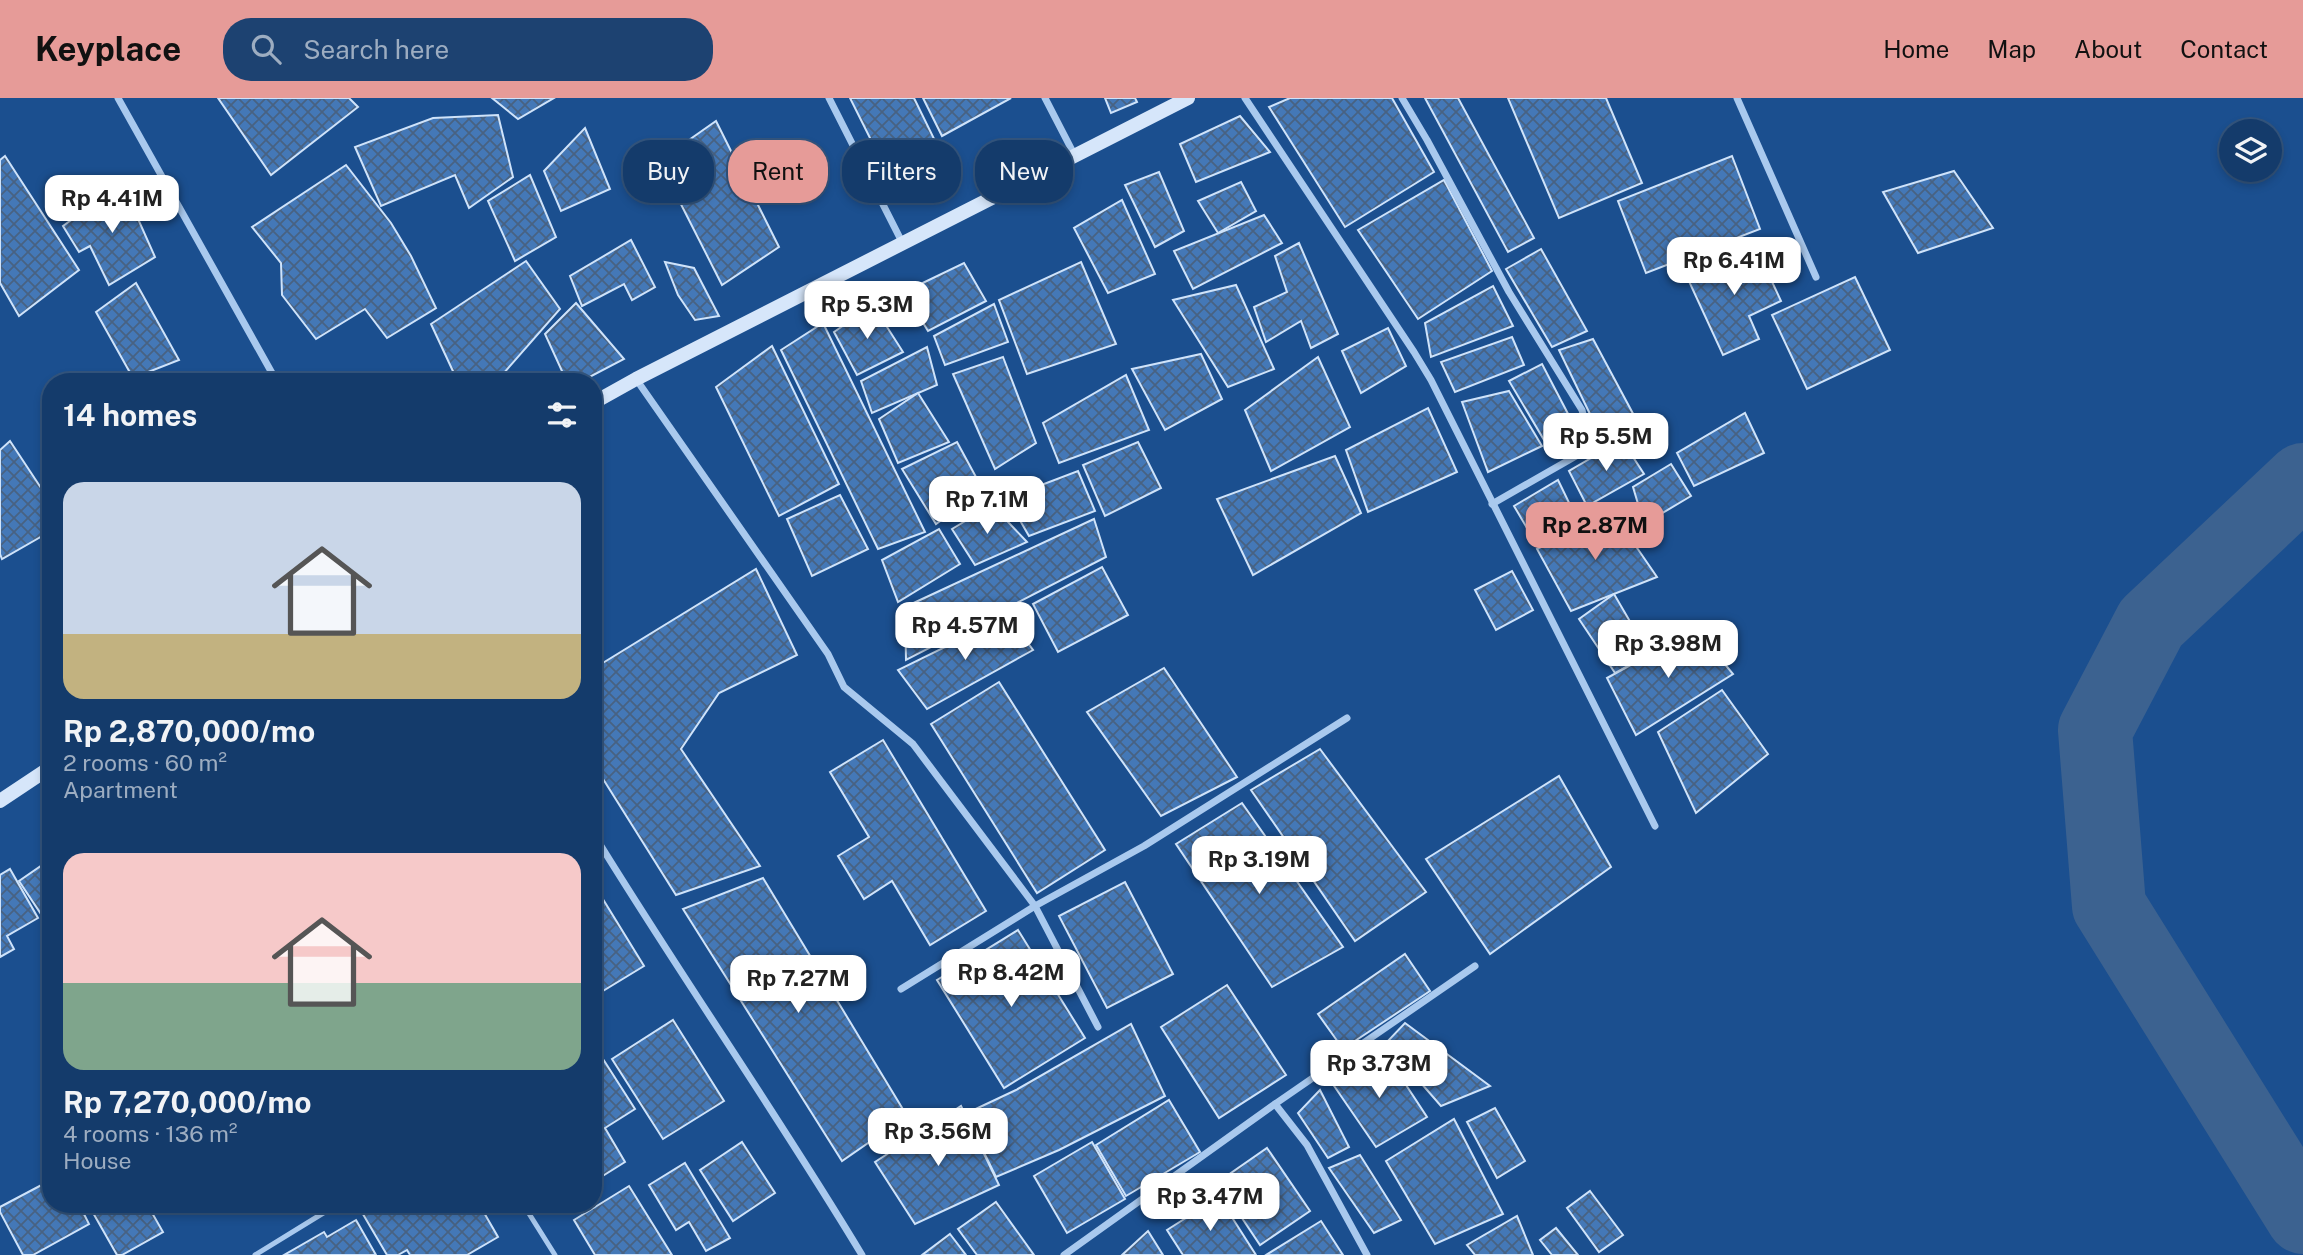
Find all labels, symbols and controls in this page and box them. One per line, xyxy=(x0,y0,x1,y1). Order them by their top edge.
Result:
search box xyxy=(223,18,713,81)
text: Keyplace xyxy=(35,30,181,68)
icon: search xyxy=(247,30,285,68)
text: Search here xyxy=(303,34,449,65)
text: Home xyxy=(1883,35,1949,63)
text: Map xyxy=(1987,35,2036,63)
text: About xyxy=(2074,35,2142,63)
text: Contact xyxy=(2180,35,2268,63)
map controls xyxy=(2219,119,2282,182)
button: layers xyxy=(2219,119,2282,182)
chip: Buy xyxy=(623,140,714,203)
chip: Rent xyxy=(728,140,828,203)
chip: Filters xyxy=(842,140,961,203)
chip: New xyxy=(975,140,1073,203)
pin: Rp 4.41M xyxy=(40,176,184,235)
text: Rp 4.41M xyxy=(61,184,163,211)
pin: Rp 6.41M xyxy=(1662,238,1806,297)
text: Rp 6.41M xyxy=(1683,246,1785,273)
pin: Rp 5.3M xyxy=(802,282,932,341)
text: Rp 5.3M xyxy=(820,290,914,317)
icon: filters xyxy=(543,396,581,434)
text: 14 homes xyxy=(63,397,197,433)
pin: Rp 5.5M xyxy=(1541,414,1671,473)
text: Rp 5.5M xyxy=(1559,422,1653,449)
pin: Rp 7.1M xyxy=(922,476,1052,536)
text: Rp 7.1M xyxy=(945,485,1029,512)
pin: Rp 2.87M xyxy=(1523,503,1667,562)
text: Rp 2.87M xyxy=(1542,511,1648,538)
icon: home xyxy=(259,528,385,654)
pin: Rp 4.57M xyxy=(893,602,1037,662)
text: Rp 4.57M xyxy=(911,611,1019,638)
pin: Rp 3.98M xyxy=(1596,620,1740,680)
text: Rp 3.98M xyxy=(1614,629,1722,656)
text: Rp 2,870,000/mo xyxy=(63,713,315,749)
text: 2 rooms · 60 m² xyxy=(63,749,227,776)
text: Apartment xyxy=(63,776,178,803)
pin: Rp 3.19M xyxy=(1187,836,1331,896)
text: Rp 3.19M xyxy=(1208,845,1310,872)
icon: home xyxy=(259,899,385,1025)
pin: Rp 8.42M xyxy=(939,950,1083,1009)
pin: Rp 7.27M xyxy=(726,956,870,1015)
text: Rp 8.42M xyxy=(957,958,1065,985)
text: Rp 7.27M xyxy=(746,964,850,991)
pin: Rp 3.73M xyxy=(1307,1040,1451,1100)
text: Rp 3.73M xyxy=(1326,1049,1432,1076)
text: Rp 7,270,000/mo xyxy=(63,1084,312,1120)
pin: Rp 3.56M xyxy=(866,1108,1010,1168)
text: Rp 3.56M xyxy=(884,1117,992,1144)
text: 4 rooms · 136 m² xyxy=(63,1120,237,1147)
text: House xyxy=(63,1147,131,1174)
pin: Rp 3.47M xyxy=(1138,1174,1282,1233)
text: Rp 3.47M xyxy=(1156,1182,1264,1209)

